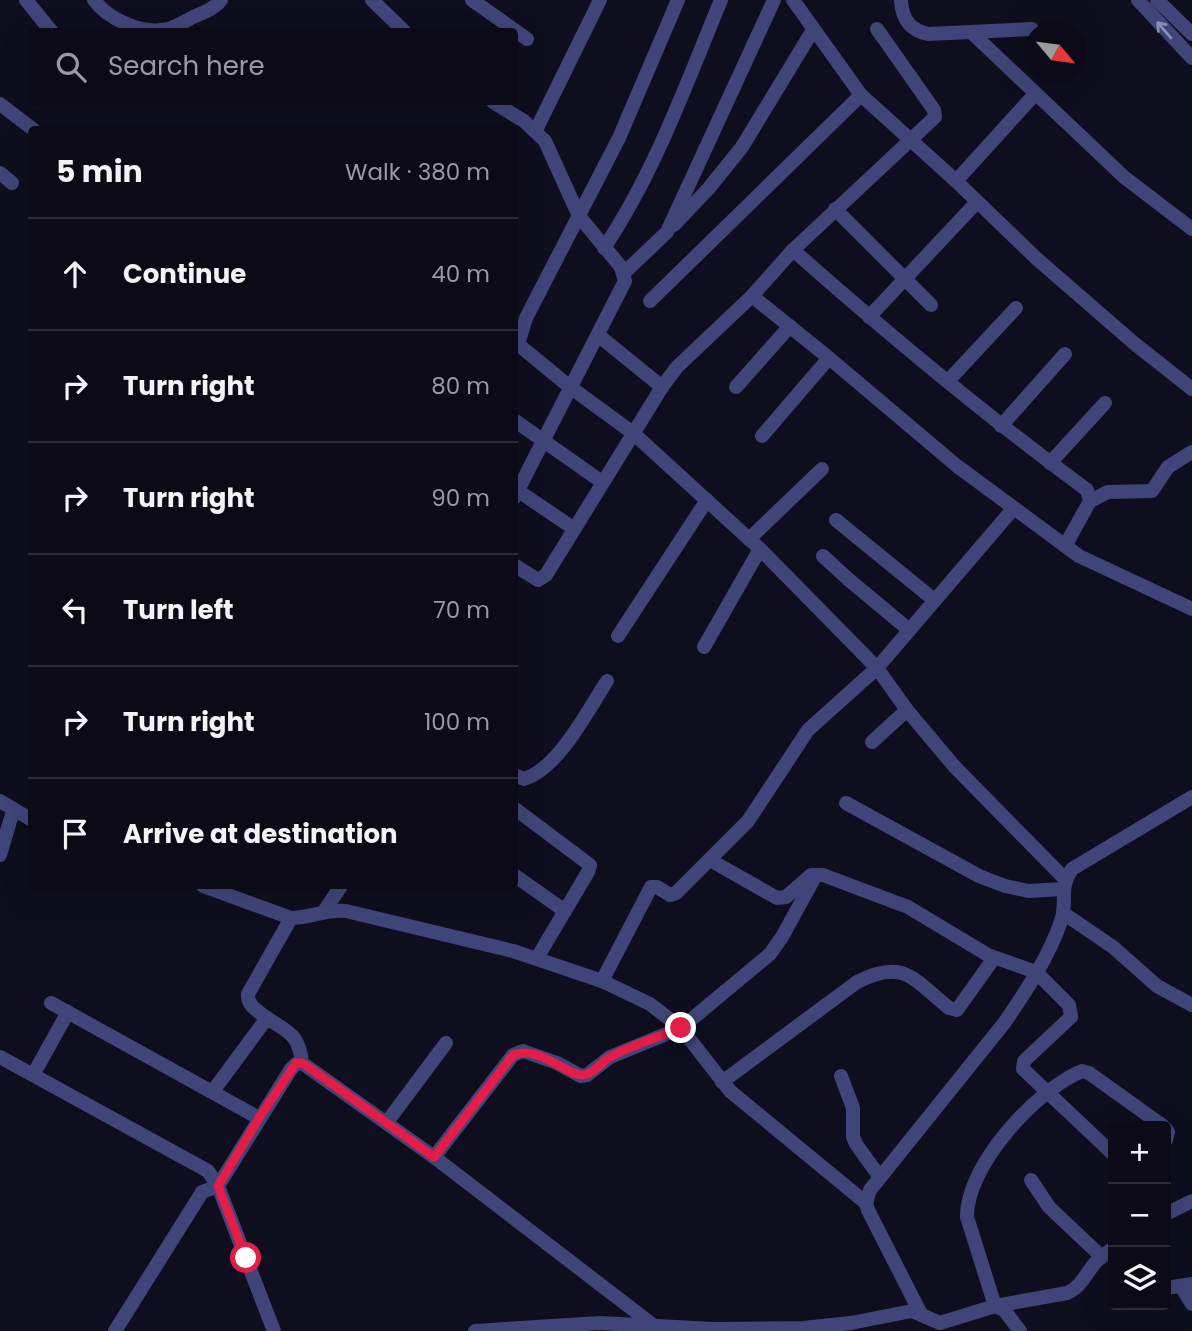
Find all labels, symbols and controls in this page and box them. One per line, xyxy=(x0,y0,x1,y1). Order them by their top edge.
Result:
north arrow xyxy=(1024,21,1087,84)
one-way arrow xyxy=(1156,21,1172,39)
search box xyxy=(28,28,518,105)
icon: search xyxy=(52,48,90,86)
text: Search here xyxy=(108,48,265,84)
text: 5 min xyxy=(56,150,143,193)
text: Walk · 380 m xyxy=(345,156,490,188)
icon: ahead xyxy=(56,255,94,293)
text: Continue xyxy=(123,256,246,292)
text: 40 m xyxy=(431,258,490,290)
icon: right xyxy=(56,367,94,405)
text: Turn right xyxy=(123,368,255,404)
text: 80 m xyxy=(431,370,490,402)
icon: right xyxy=(56,479,94,517)
text: Turn right xyxy=(123,480,255,516)
text: 90 m xyxy=(431,482,490,514)
icon: left xyxy=(56,591,94,629)
text: Turn left xyxy=(123,592,234,628)
text: 70 m xyxy=(433,594,490,626)
icon: right xyxy=(56,703,94,741)
text: Turn right xyxy=(123,704,255,740)
text: 100 m xyxy=(424,706,490,738)
icon: arrive xyxy=(56,815,94,853)
text: Arrive at destination xyxy=(123,816,398,852)
route end xyxy=(665,1012,696,1043)
map controls xyxy=(1108,1121,1171,1310)
button: + xyxy=(1108,1121,1171,1184)
button: − xyxy=(1108,1184,1171,1247)
route start xyxy=(230,1242,261,1273)
button: layers xyxy=(1108,1247,1171,1310)

